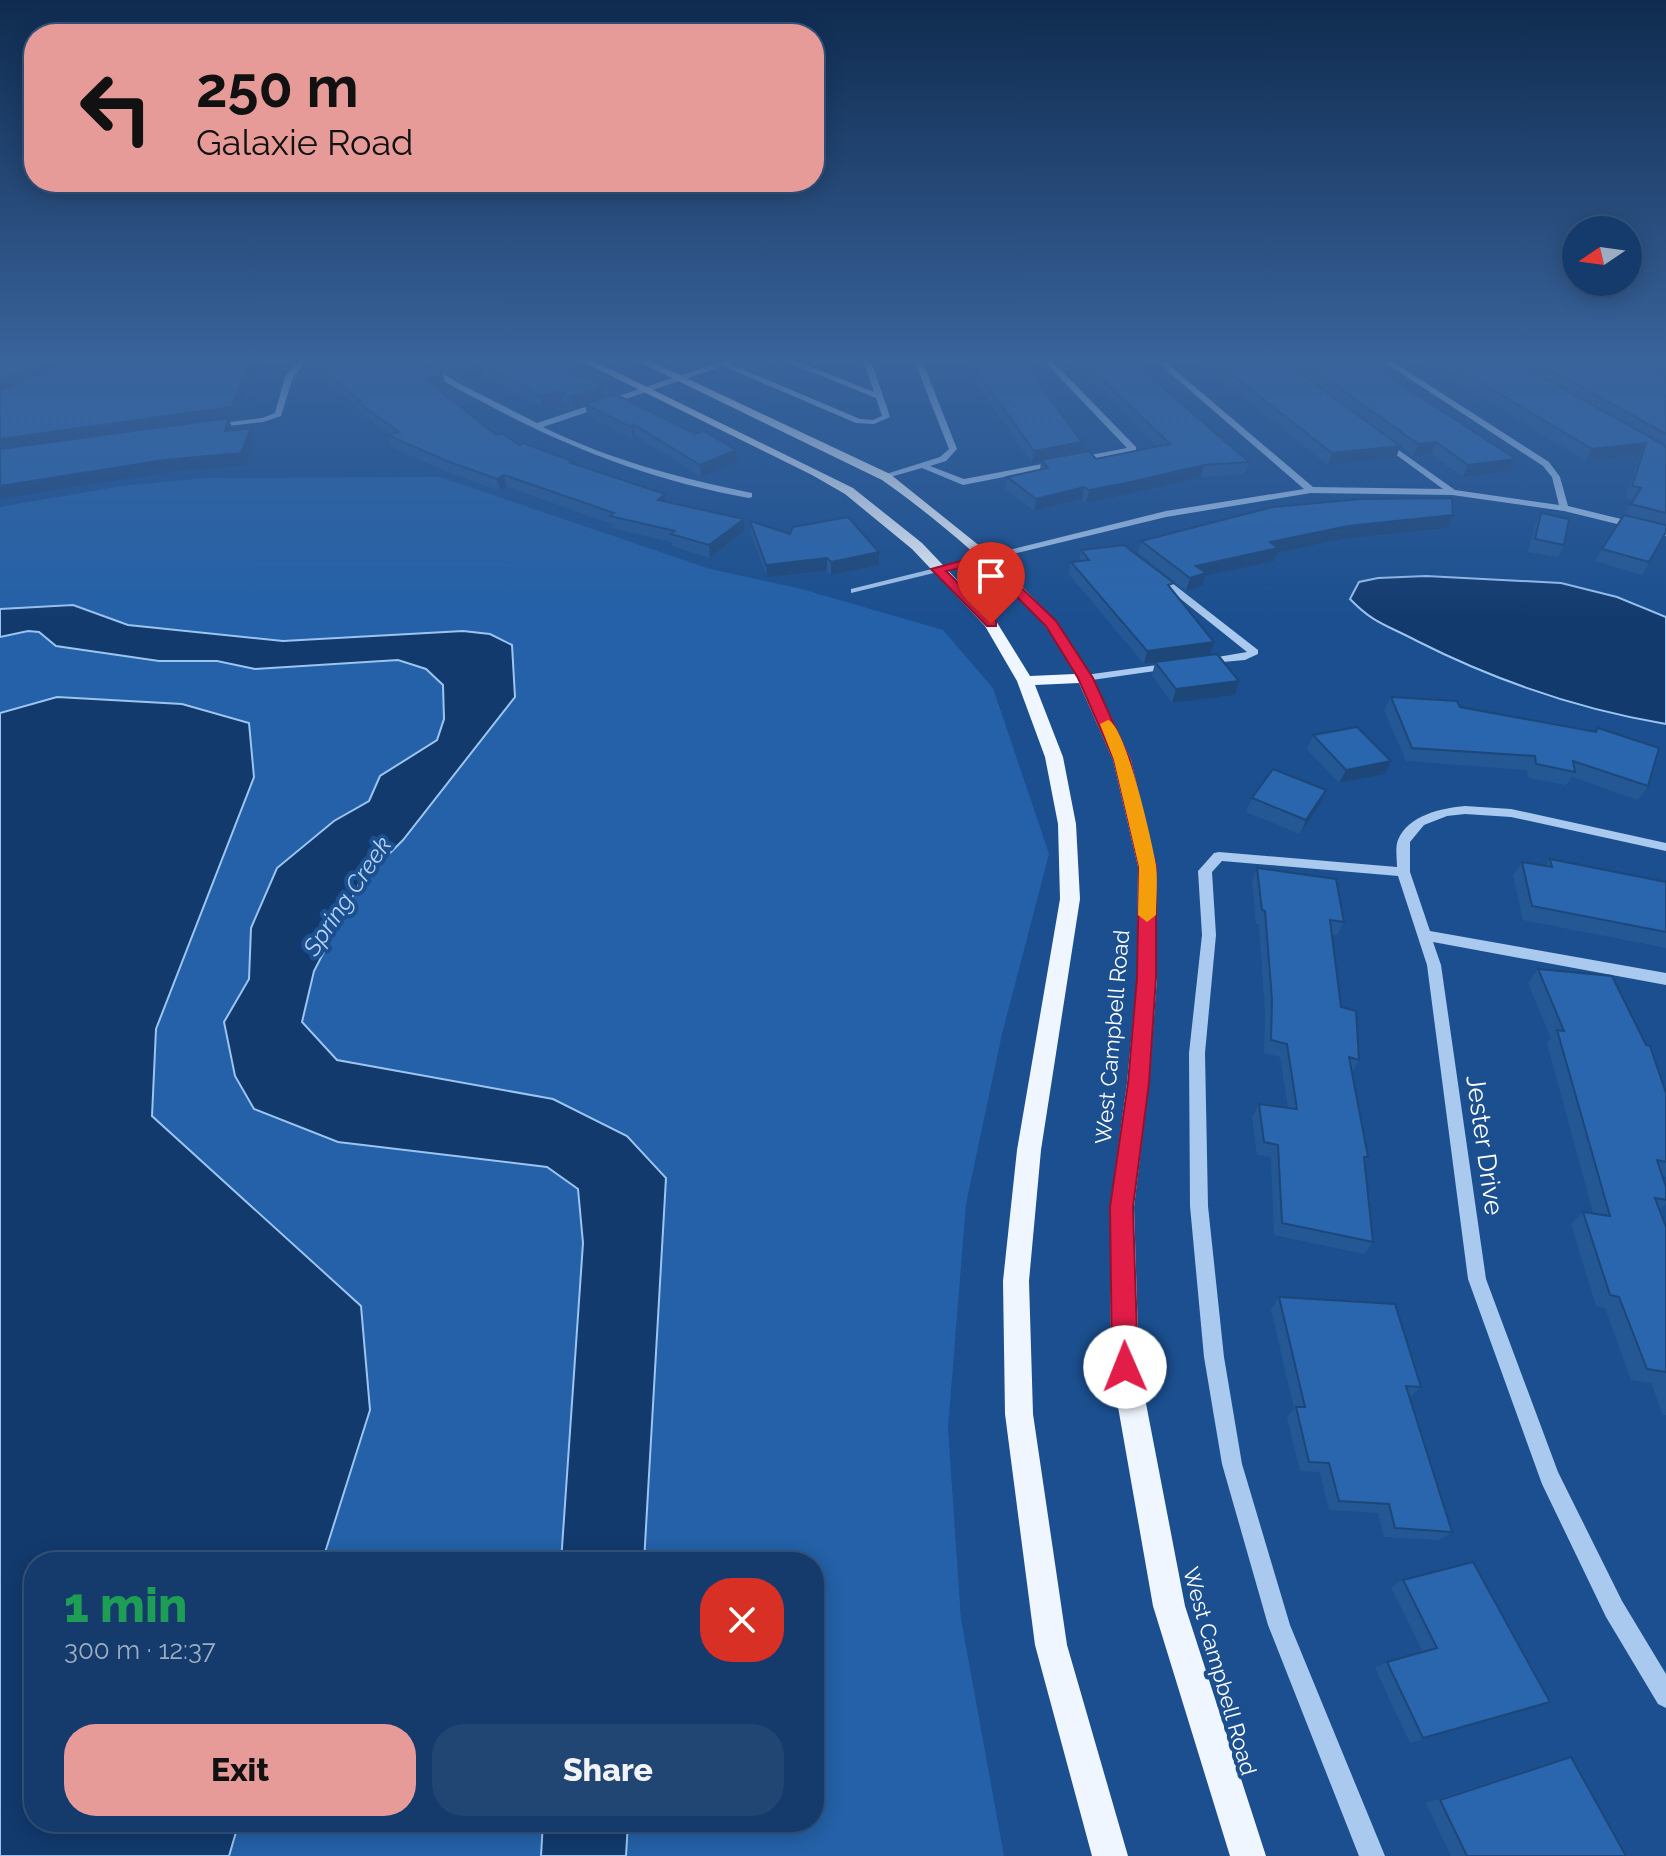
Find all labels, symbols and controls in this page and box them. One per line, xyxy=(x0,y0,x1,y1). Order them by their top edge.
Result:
text: 250 m xyxy=(196,54,359,120)
icon: left xyxy=(64,56,168,160)
text: Galaxie Road xyxy=(196,121,413,163)
north arrow xyxy=(1562,216,1642,296)
map controls xyxy=(1562,216,1642,296)
pin xyxy=(957,542,1025,624)
icon: arrive xyxy=(969,554,1013,598)
water label: Spring Creek xyxy=(296,831,398,962)
street label: West Campbell Road xyxy=(1090,929,1134,1145)
street label: Jester Drive xyxy=(1460,1073,1510,1217)
position arrow xyxy=(1083,1325,1167,1409)
street label: West Campbell Road xyxy=(1178,1564,1262,1778)
text: 1 min xyxy=(64,1577,187,1633)
button: close xyxy=(700,1578,784,1662)
text: 300 m · 12:37 xyxy=(64,1635,216,1665)
button: Exit xyxy=(64,1724,416,1816)
button: Share xyxy=(432,1724,784,1816)

